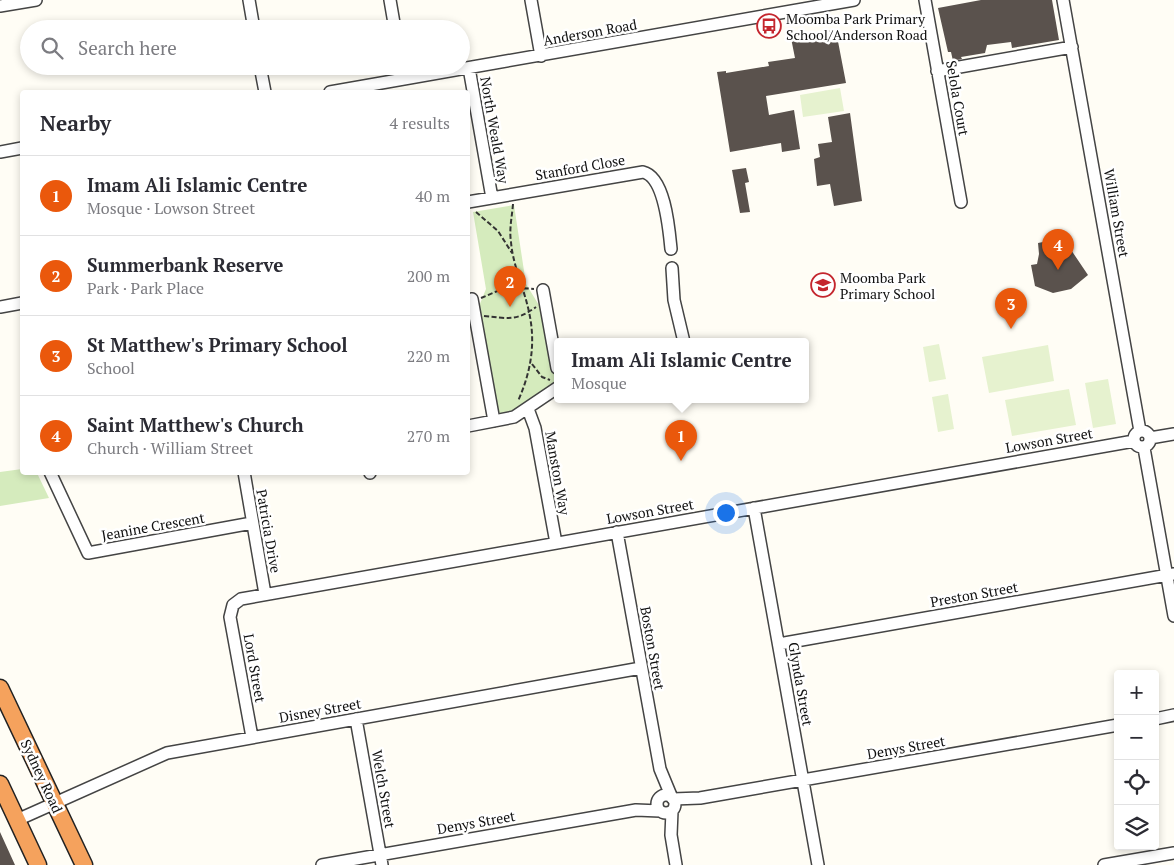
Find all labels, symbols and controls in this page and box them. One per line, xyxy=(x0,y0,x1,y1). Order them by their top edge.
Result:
place label: Moomba Park Primary School/Anderson Road xyxy=(786,9,928,44)
bus stop icon: Moomba Park Primary School/Anderson Road xyxy=(756,13,782,39)
street label: Anderson Road xyxy=(542,14,639,50)
search box xyxy=(20,20,470,75)
icon: search xyxy=(38,34,66,62)
text: Search here xyxy=(78,35,177,60)
street label: Selola Court xyxy=(942,59,974,138)
street label: North Weald Way xyxy=(476,75,514,186)
text: Nearby xyxy=(40,109,111,137)
text: 4 results xyxy=(390,112,450,134)
street label: Stanford Close xyxy=(534,150,626,184)
street label: William Street xyxy=(1100,167,1134,260)
text: Imam Ali Islamic Centre xyxy=(87,172,307,197)
text: 1 xyxy=(51,185,61,207)
text: 40 m xyxy=(415,185,450,207)
text: Mosque · Lowson Street xyxy=(87,197,255,219)
pin: 4 xyxy=(1042,229,1074,270)
text: Summerbank Reserve xyxy=(87,252,283,277)
text: 2 xyxy=(51,265,61,287)
text: 200 m xyxy=(407,265,450,287)
pin: 2 xyxy=(494,266,526,307)
place label: Moomba Park Primary School xyxy=(840,268,935,303)
school or university icon: Moomba Park Primary School xyxy=(810,272,836,298)
text: Park · Park Place xyxy=(87,277,204,299)
pin: 3 xyxy=(995,288,1027,329)
text: St Matthew's Primary School xyxy=(87,332,348,357)
popup xyxy=(554,338,809,403)
text: 3 xyxy=(51,345,61,367)
text: 220 m xyxy=(407,345,450,367)
text: Imam Ali Islamic Centre xyxy=(571,347,792,372)
text: School xyxy=(87,357,135,379)
text: Mosque xyxy=(571,372,627,394)
text: Saint Matthew's Church xyxy=(87,412,304,437)
pin: 1 xyxy=(665,420,697,461)
street label: Lowson Street xyxy=(1004,423,1095,457)
text: 4 xyxy=(51,425,61,447)
text: 270 m xyxy=(407,425,450,447)
street label: Manston Way xyxy=(541,430,575,517)
text: Church · William Street xyxy=(87,437,253,459)
street label: Patricia Drive xyxy=(252,488,286,574)
street label: Lowson Street xyxy=(605,494,696,528)
your location xyxy=(713,500,739,526)
street label: Jeanine Crescent xyxy=(100,507,207,544)
street label: Preston Street xyxy=(929,577,1020,611)
street label: Boston Street xyxy=(636,605,670,692)
street label: Lord Street xyxy=(240,632,271,705)
street label: Glynda Street xyxy=(784,641,818,728)
map controls xyxy=(1114,670,1159,850)
button: + xyxy=(1114,670,1159,715)
street label: Disney Street xyxy=(277,693,363,727)
button: − xyxy=(1114,715,1159,760)
street label: Denys Street xyxy=(865,731,947,763)
street label: Sydney Road xyxy=(17,736,67,816)
street label: Welch Street xyxy=(368,748,400,830)
button: locate xyxy=(1114,760,1159,805)
button: layers xyxy=(1114,805,1159,850)
street label: Denys Street xyxy=(435,806,517,838)

